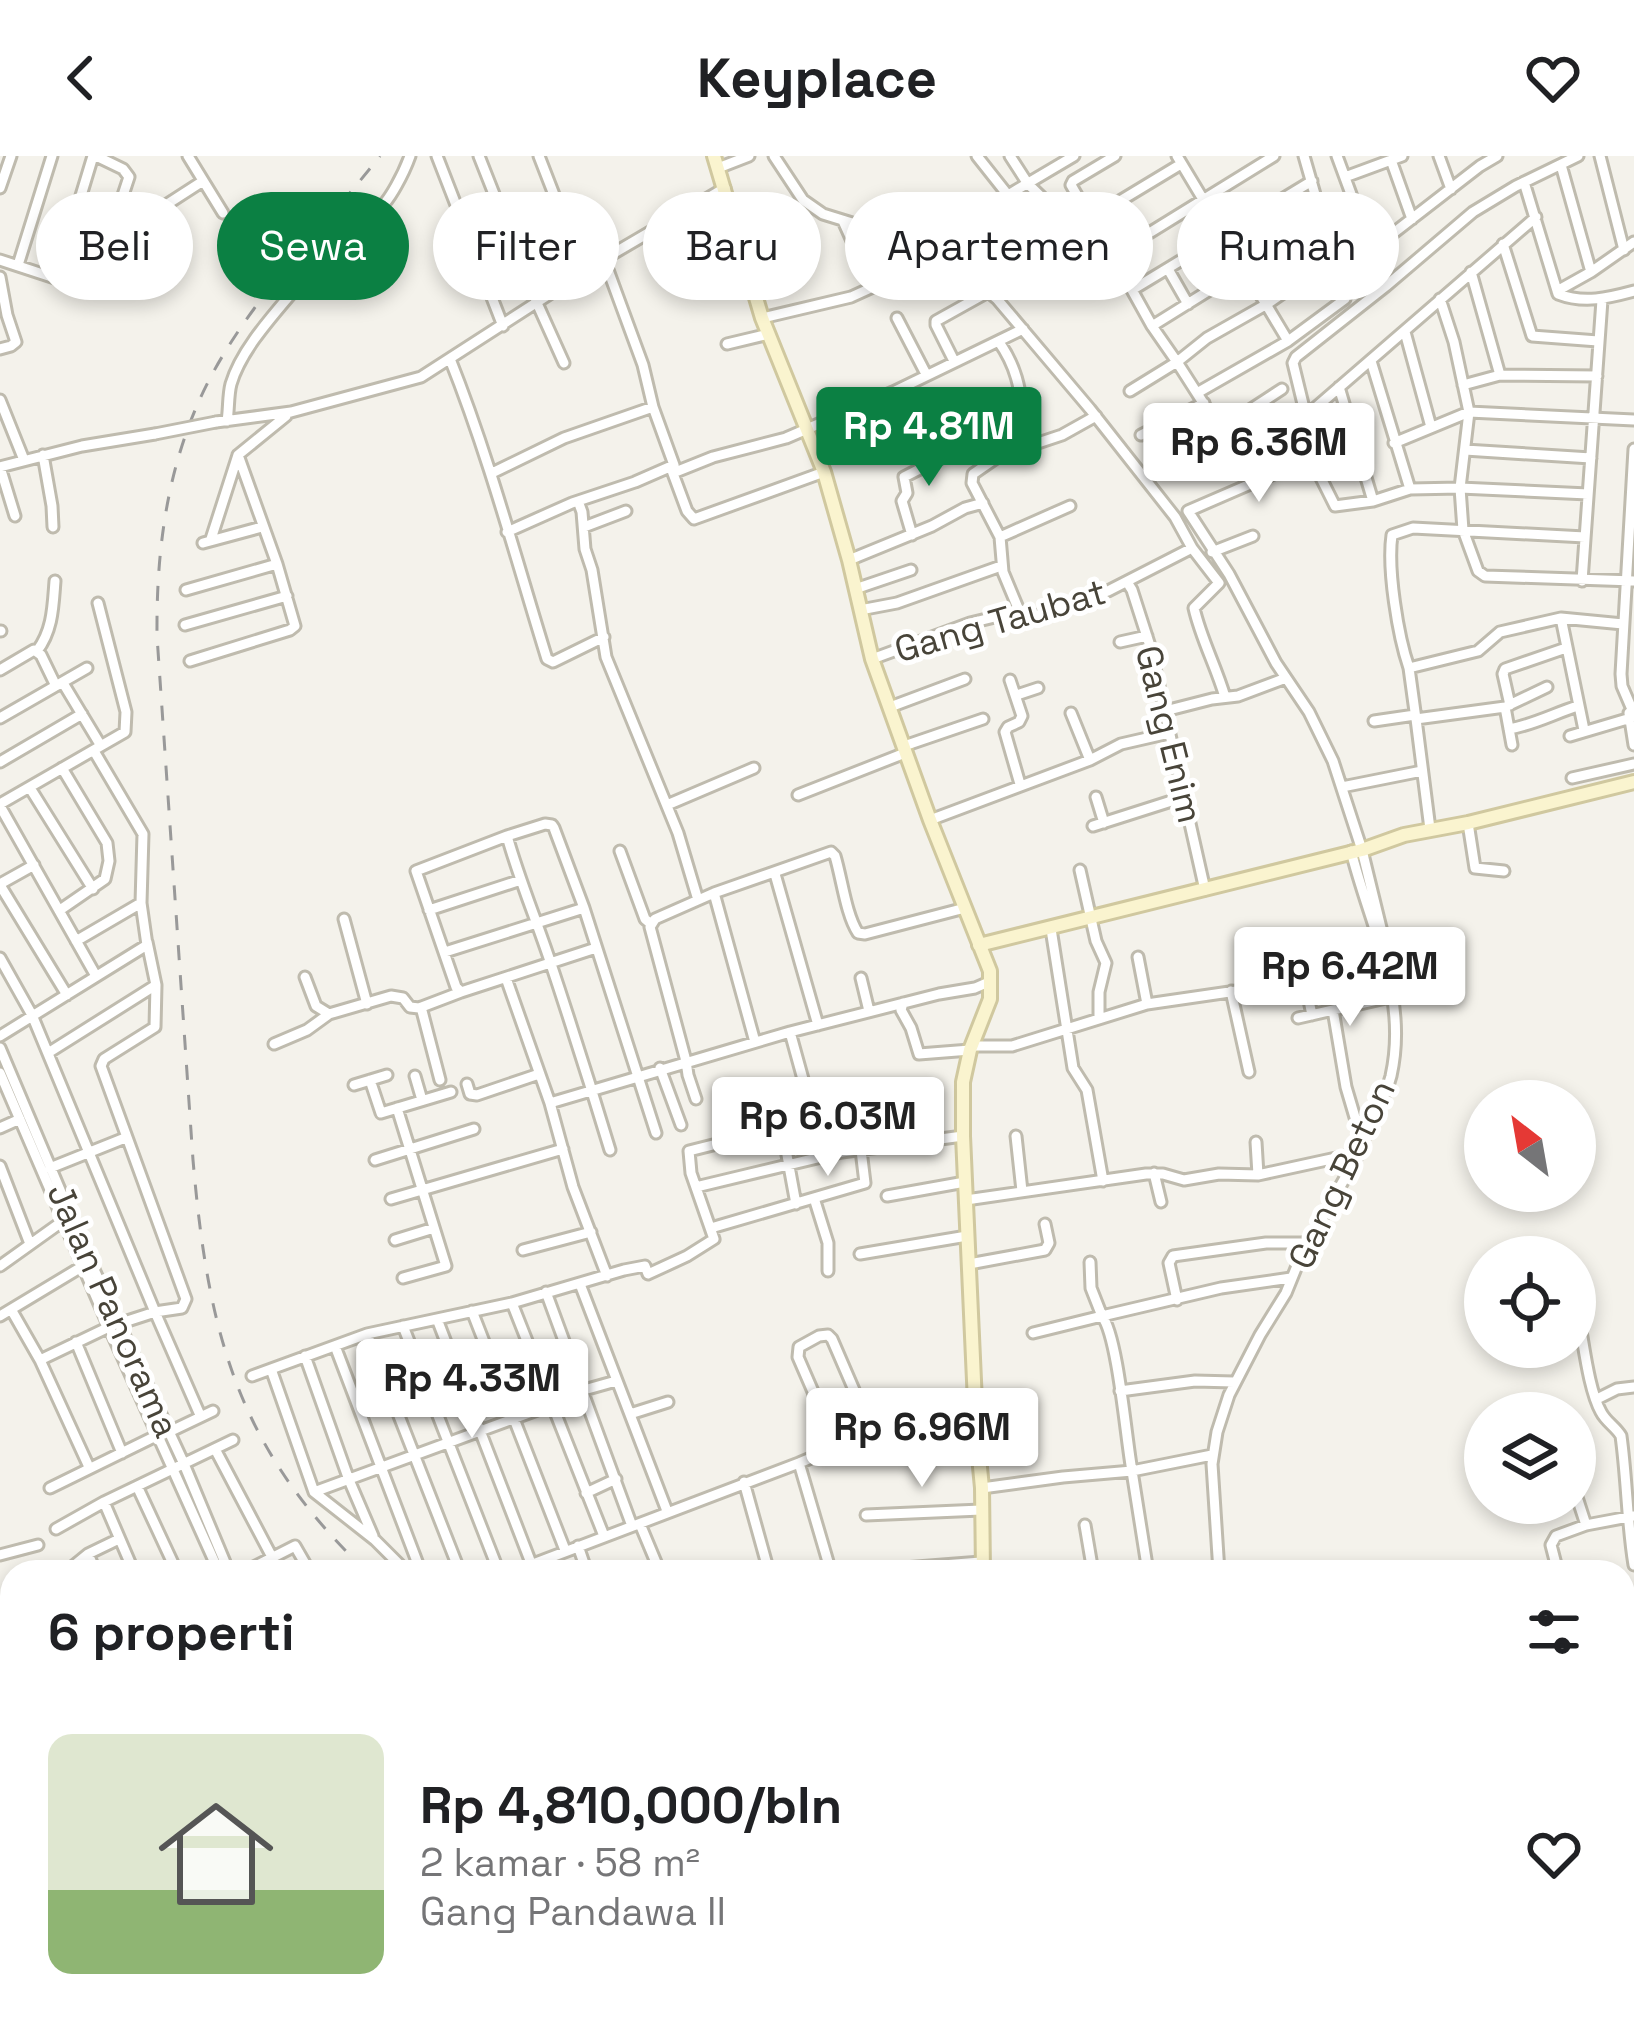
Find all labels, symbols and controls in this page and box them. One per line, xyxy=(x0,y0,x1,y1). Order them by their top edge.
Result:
text: Keyplace xyxy=(697,44,937,113)
icon: back xyxy=(48,45,114,111)
icon: heart xyxy=(1520,45,1586,111)
chip: Beli xyxy=(36,192,193,300)
chip: Sewa xyxy=(217,192,409,300)
chip: Filter xyxy=(433,192,619,300)
chip: Baru xyxy=(643,192,821,300)
chip: Apartemen xyxy=(845,192,1153,300)
chip: Rumah xyxy=(1177,192,1399,300)
pin: Rp 4.81M xyxy=(805,387,1053,489)
text: Rp 4.81M xyxy=(843,401,1015,450)
pin: Rp 6.36M xyxy=(1135,403,1383,505)
text: Rp 6.36M xyxy=(1170,417,1348,466)
street label: Gang Taubat xyxy=(889,569,1111,673)
street label: Gang Enim xyxy=(1125,641,1213,828)
pin: Rp 6.42M xyxy=(1226,927,1474,1029)
text: Rp 6.42M xyxy=(1261,941,1439,990)
street label: Gang Beton xyxy=(1278,1072,1406,1276)
pin: Rp 6.03M xyxy=(704,1077,952,1179)
north arrow xyxy=(1464,1080,1596,1212)
map controls xyxy=(1464,1080,1596,1524)
text: Rp 6.03M xyxy=(739,1091,917,1140)
street label: Jalan Panorama xyxy=(36,1176,190,1445)
button: locate xyxy=(1464,1236,1596,1368)
pin: Rp 4.33M xyxy=(348,1339,596,1441)
text: Rp 4.33M xyxy=(383,1353,561,1402)
pin: Rp 6.96M xyxy=(798,1388,1046,1490)
button: layers xyxy=(1464,1392,1596,1524)
text: Rp 6.96M xyxy=(833,1402,1011,1451)
icon: filters xyxy=(1521,1599,1587,1665)
text: 6 properti xyxy=(48,1600,294,1665)
text: Rp 4,810,000/bln xyxy=(420,1773,842,1838)
icon: home xyxy=(144,1782,288,1926)
icon: heart xyxy=(1521,1821,1587,1887)
text: 2 kamar · 58 m² xyxy=(420,1838,700,1887)
text: Gang Pandawa II xyxy=(420,1887,726,1936)

